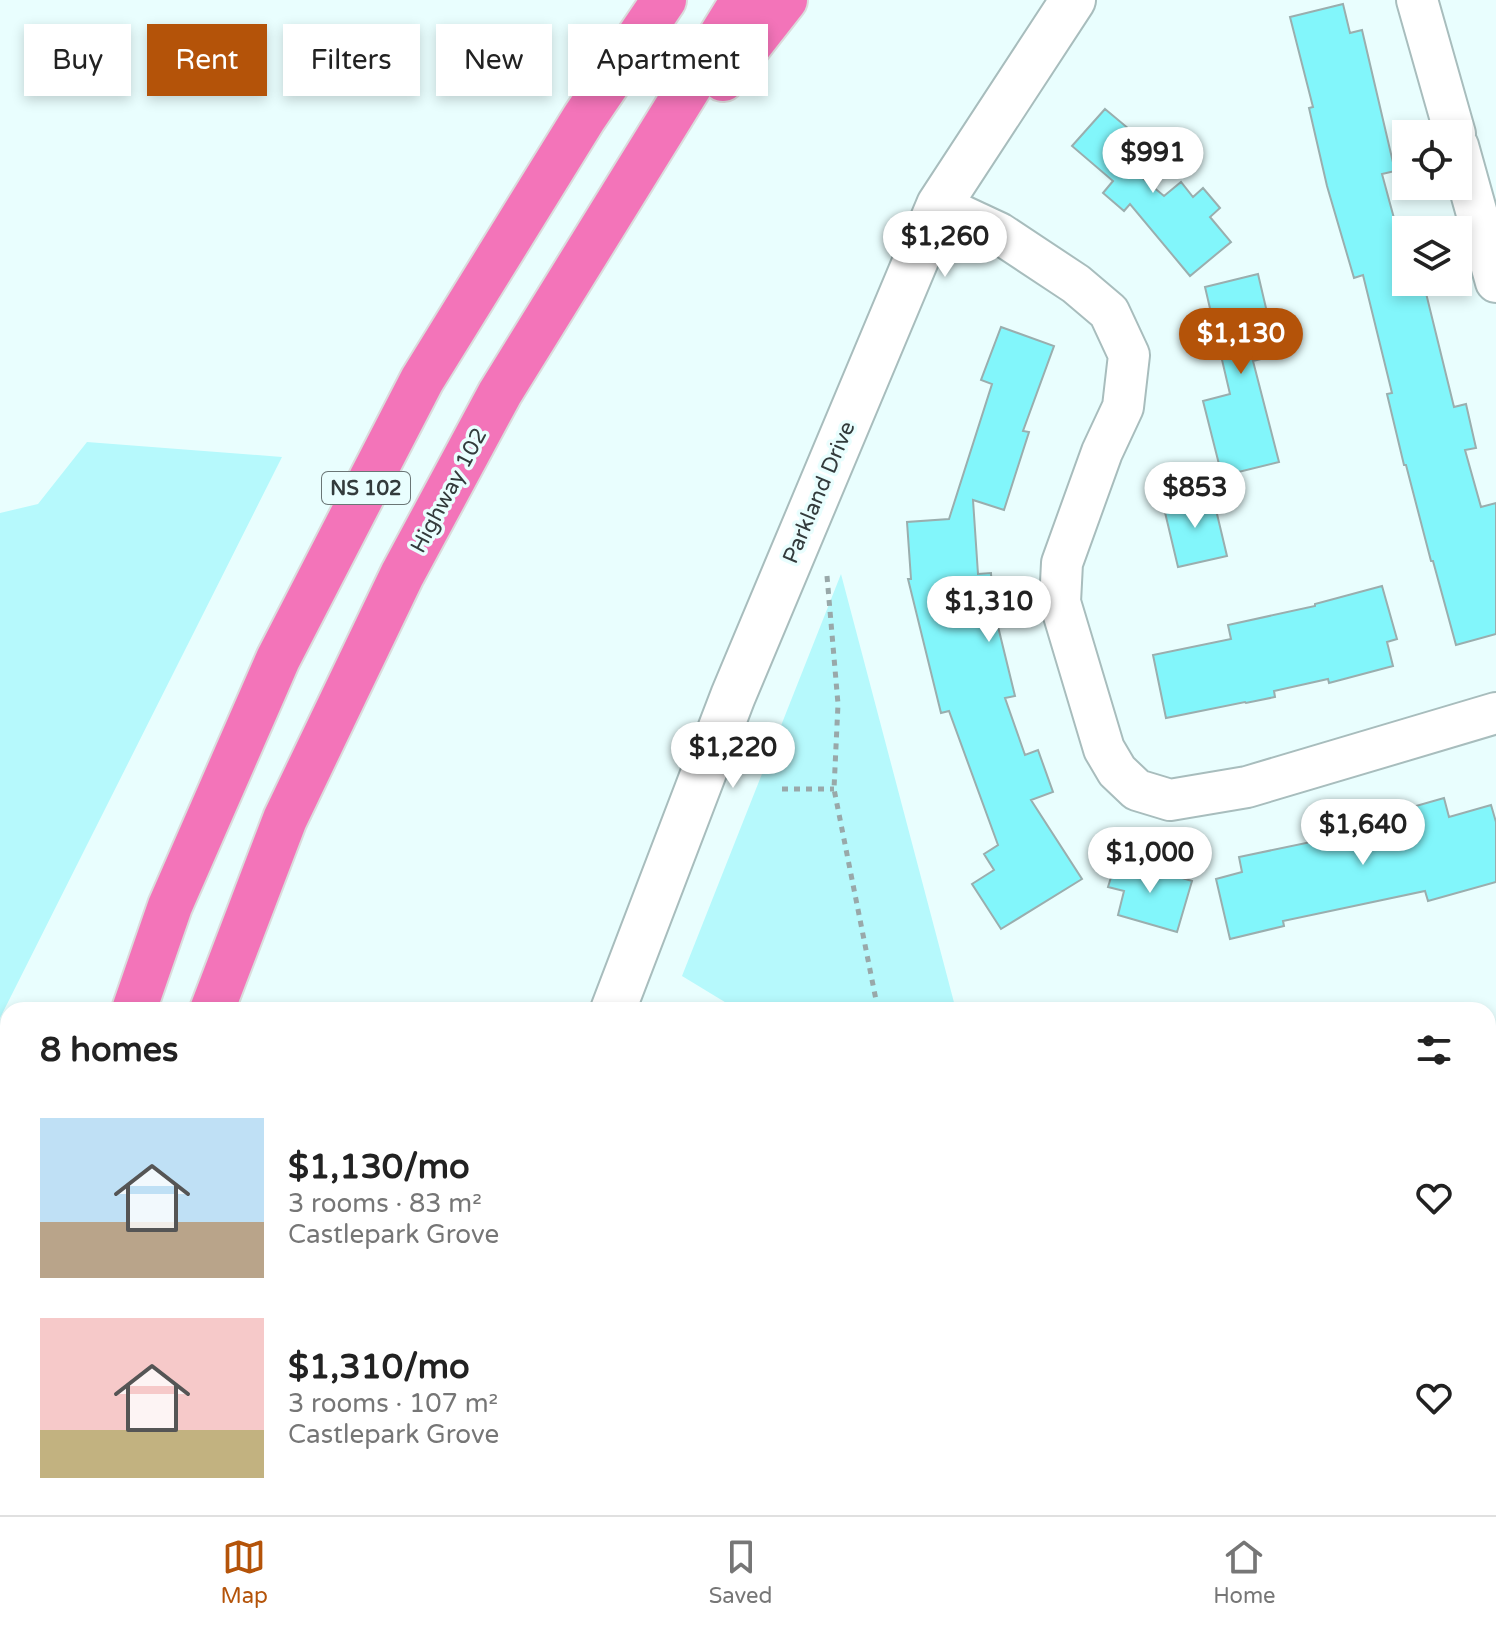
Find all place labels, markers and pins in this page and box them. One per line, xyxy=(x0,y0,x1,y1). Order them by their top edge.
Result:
pin: $991 xyxy=(1106,127,1200,195)
pin: $1,260 xyxy=(880,211,1010,279)
pin: $1,130 xyxy=(1176,308,1306,376)
pin: $853 xyxy=(1148,462,1242,530)
pin: $1,310 xyxy=(924,576,1054,644)
pin: $1,220 xyxy=(668,722,798,790)
pin: $1,640 xyxy=(1298,799,1428,867)
pin: $1,000 xyxy=(1085,827,1215,895)

